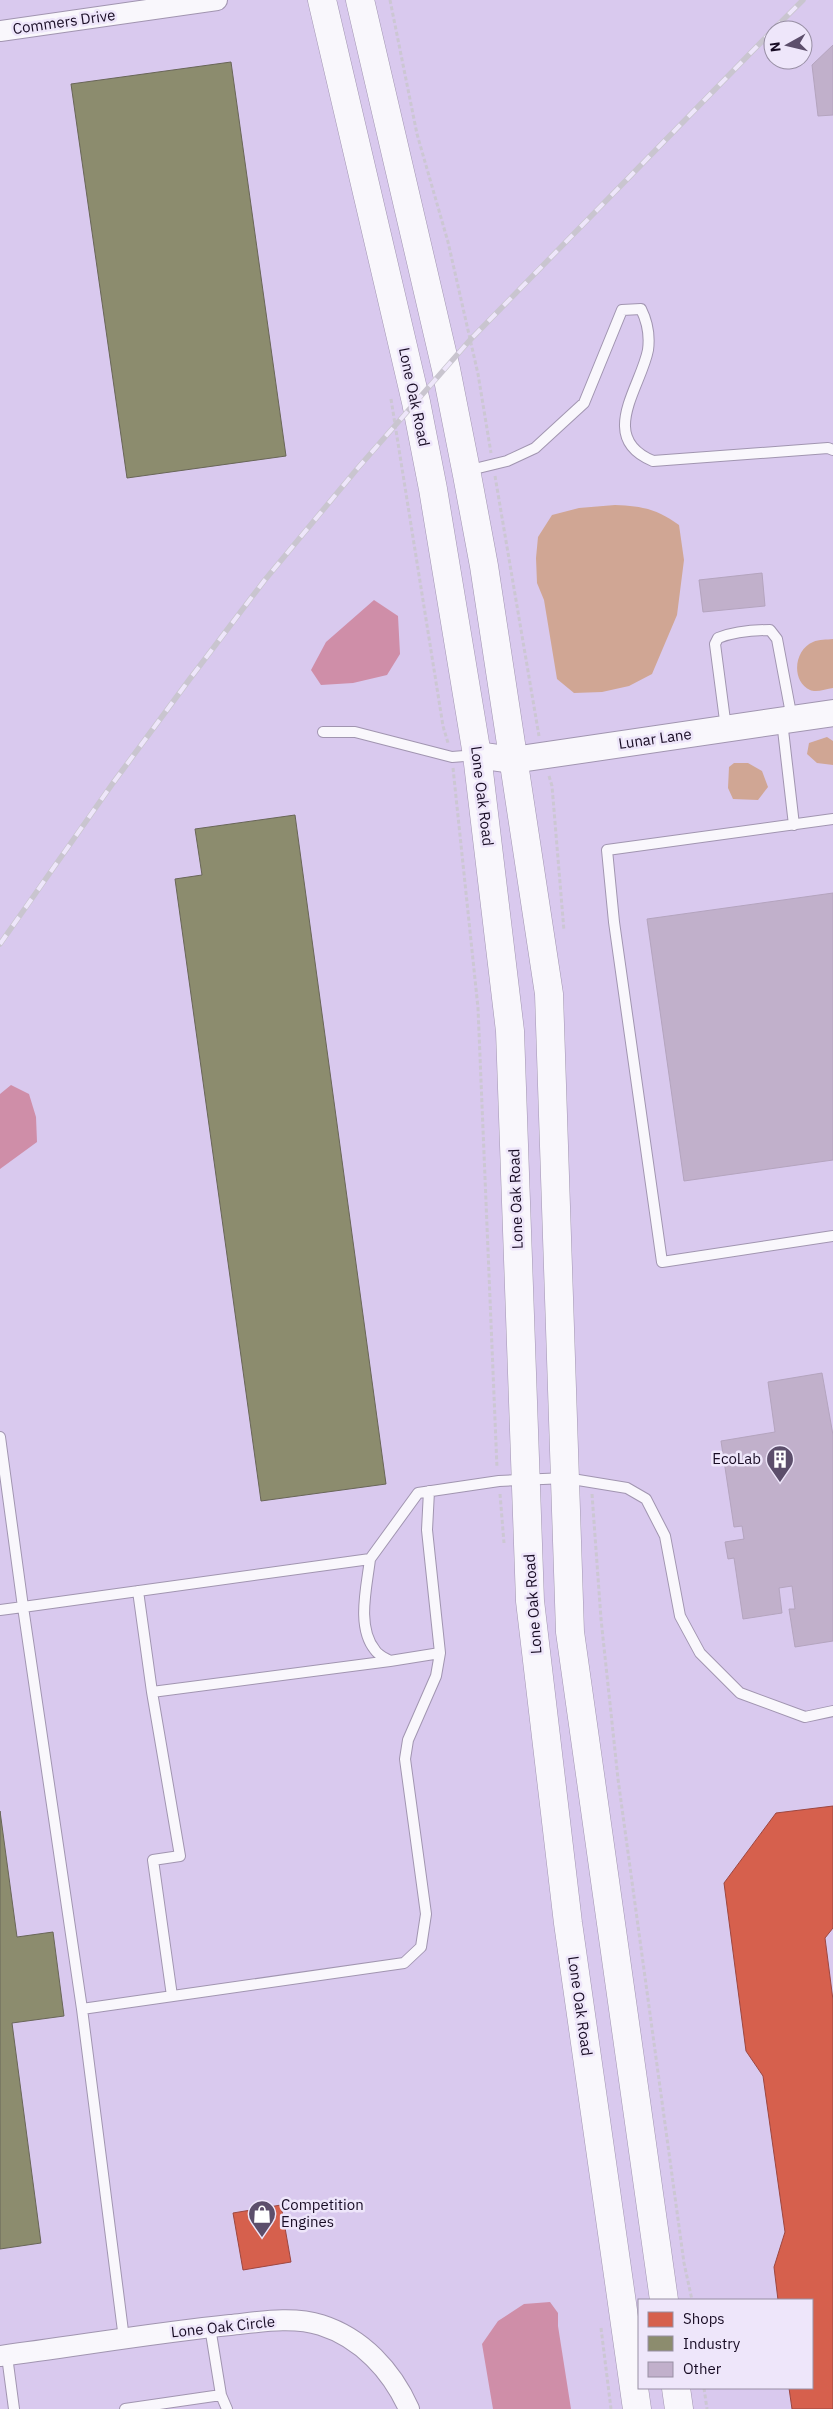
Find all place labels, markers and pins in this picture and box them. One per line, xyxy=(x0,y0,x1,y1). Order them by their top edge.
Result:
building icon: EcoLab xyxy=(765,1444,795,1483)
place label: EcoLab xyxy=(712,1449,761,1468)
place label: Competition Engines xyxy=(281,2195,364,2231)
shop icon: Competition Engines xyxy=(247,2199,277,2238)

